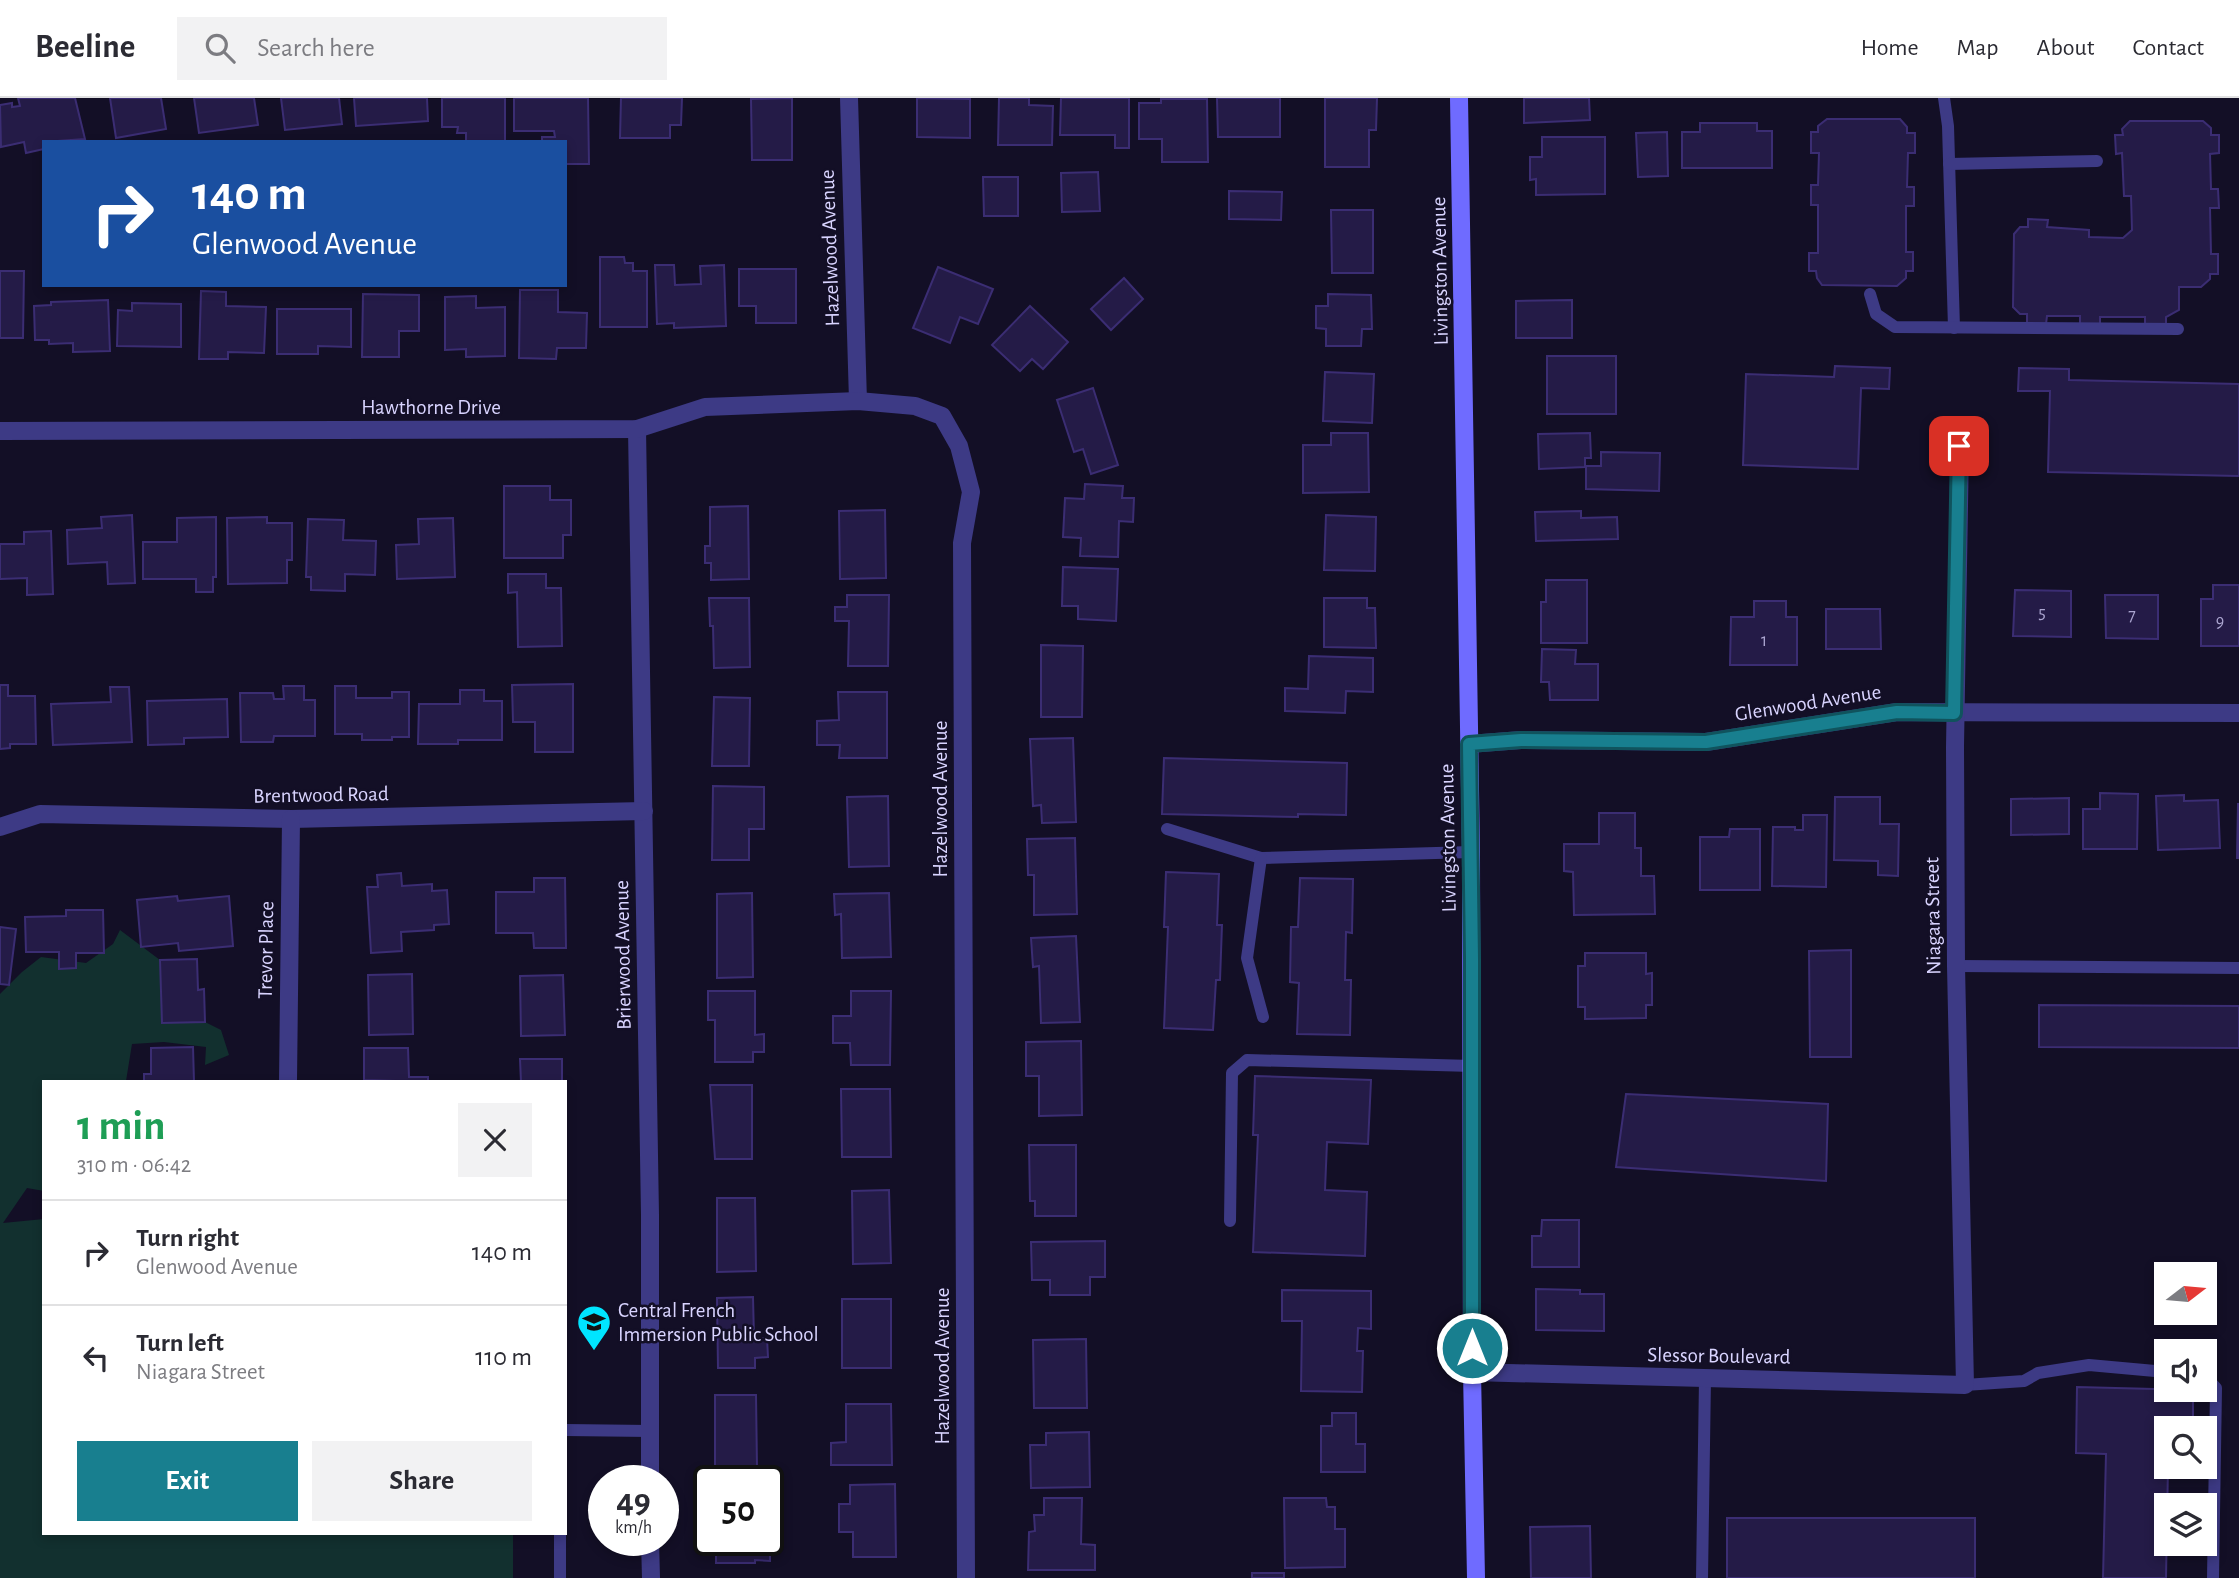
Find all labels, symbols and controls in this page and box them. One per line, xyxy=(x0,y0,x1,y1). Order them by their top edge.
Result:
search box xyxy=(177,17,667,80)
icon: search xyxy=(201,29,239,67)
text: Beeline xyxy=(35,31,135,64)
text: Search here xyxy=(257,35,375,61)
text: Home xyxy=(1861,36,1919,60)
text: Map xyxy=(1957,36,1999,60)
text: About xyxy=(2037,36,2094,60)
text: Contact xyxy=(2132,36,2204,60)
icon: right xyxy=(77,168,168,259)
street label: Hazelwood Avenue xyxy=(817,169,843,327)
text: 140 m xyxy=(192,170,307,219)
street label: Livingston Avenue xyxy=(1428,197,1452,345)
text: Glenwood Avenue xyxy=(192,228,417,260)
street label: Hawthorne Drive xyxy=(361,397,501,418)
pin xyxy=(1929,416,1989,476)
icon: arrive xyxy=(1940,427,1978,465)
house number: 5 xyxy=(2038,604,2046,622)
house number: 7 xyxy=(2128,607,2136,625)
house number: 9 xyxy=(2216,613,2224,631)
house number: 1 xyxy=(1761,632,1767,650)
street label: Glenwood Avenue xyxy=(1733,681,1883,725)
street label: Hazelwood Avenue xyxy=(930,721,951,877)
street label: Livingston Avenue xyxy=(1436,764,1460,912)
street label: Brentwood Road xyxy=(253,783,389,807)
street label: Niagara Street xyxy=(1921,857,1945,975)
street label: Brierwood Avenue xyxy=(611,880,635,1030)
street label: Trevor Place xyxy=(255,901,277,999)
button: close xyxy=(458,1103,532,1177)
text: 1 min xyxy=(77,1105,166,1147)
text: 310 m · 06:42 xyxy=(77,1154,191,1177)
text: Turn right xyxy=(136,1225,239,1251)
icon: right xyxy=(77,1234,115,1272)
text: 140 m xyxy=(472,1239,532,1265)
text: Glenwood Avenue xyxy=(136,1256,298,1279)
north arrow xyxy=(2154,1262,2217,1325)
map controls xyxy=(2154,1262,2217,1556)
street label: Hazelwood Avenue xyxy=(932,1288,953,1444)
place label: Central French Immersion Public School xyxy=(618,1300,819,1345)
school or university icon: Central French Immersion Public School xyxy=(575,1303,613,1352)
position arrow xyxy=(1435,1311,1509,1385)
text: Turn left xyxy=(136,1330,224,1356)
icon: left xyxy=(77,1339,115,1377)
button: sound xyxy=(2154,1339,2217,1402)
text: 110 m xyxy=(475,1344,532,1370)
street label: Slessor Boulevard xyxy=(1647,1344,1791,1368)
text: Niagara Street xyxy=(136,1361,265,1384)
button: search xyxy=(2154,1416,2217,1479)
button: Exit xyxy=(77,1441,298,1521)
button: Share xyxy=(312,1441,532,1521)
speed limit sign: 50 xyxy=(693,1465,784,1556)
text: 49 xyxy=(616,1484,651,1519)
button: layers xyxy=(2154,1493,2217,1556)
text: km/h xyxy=(615,1519,652,1537)

